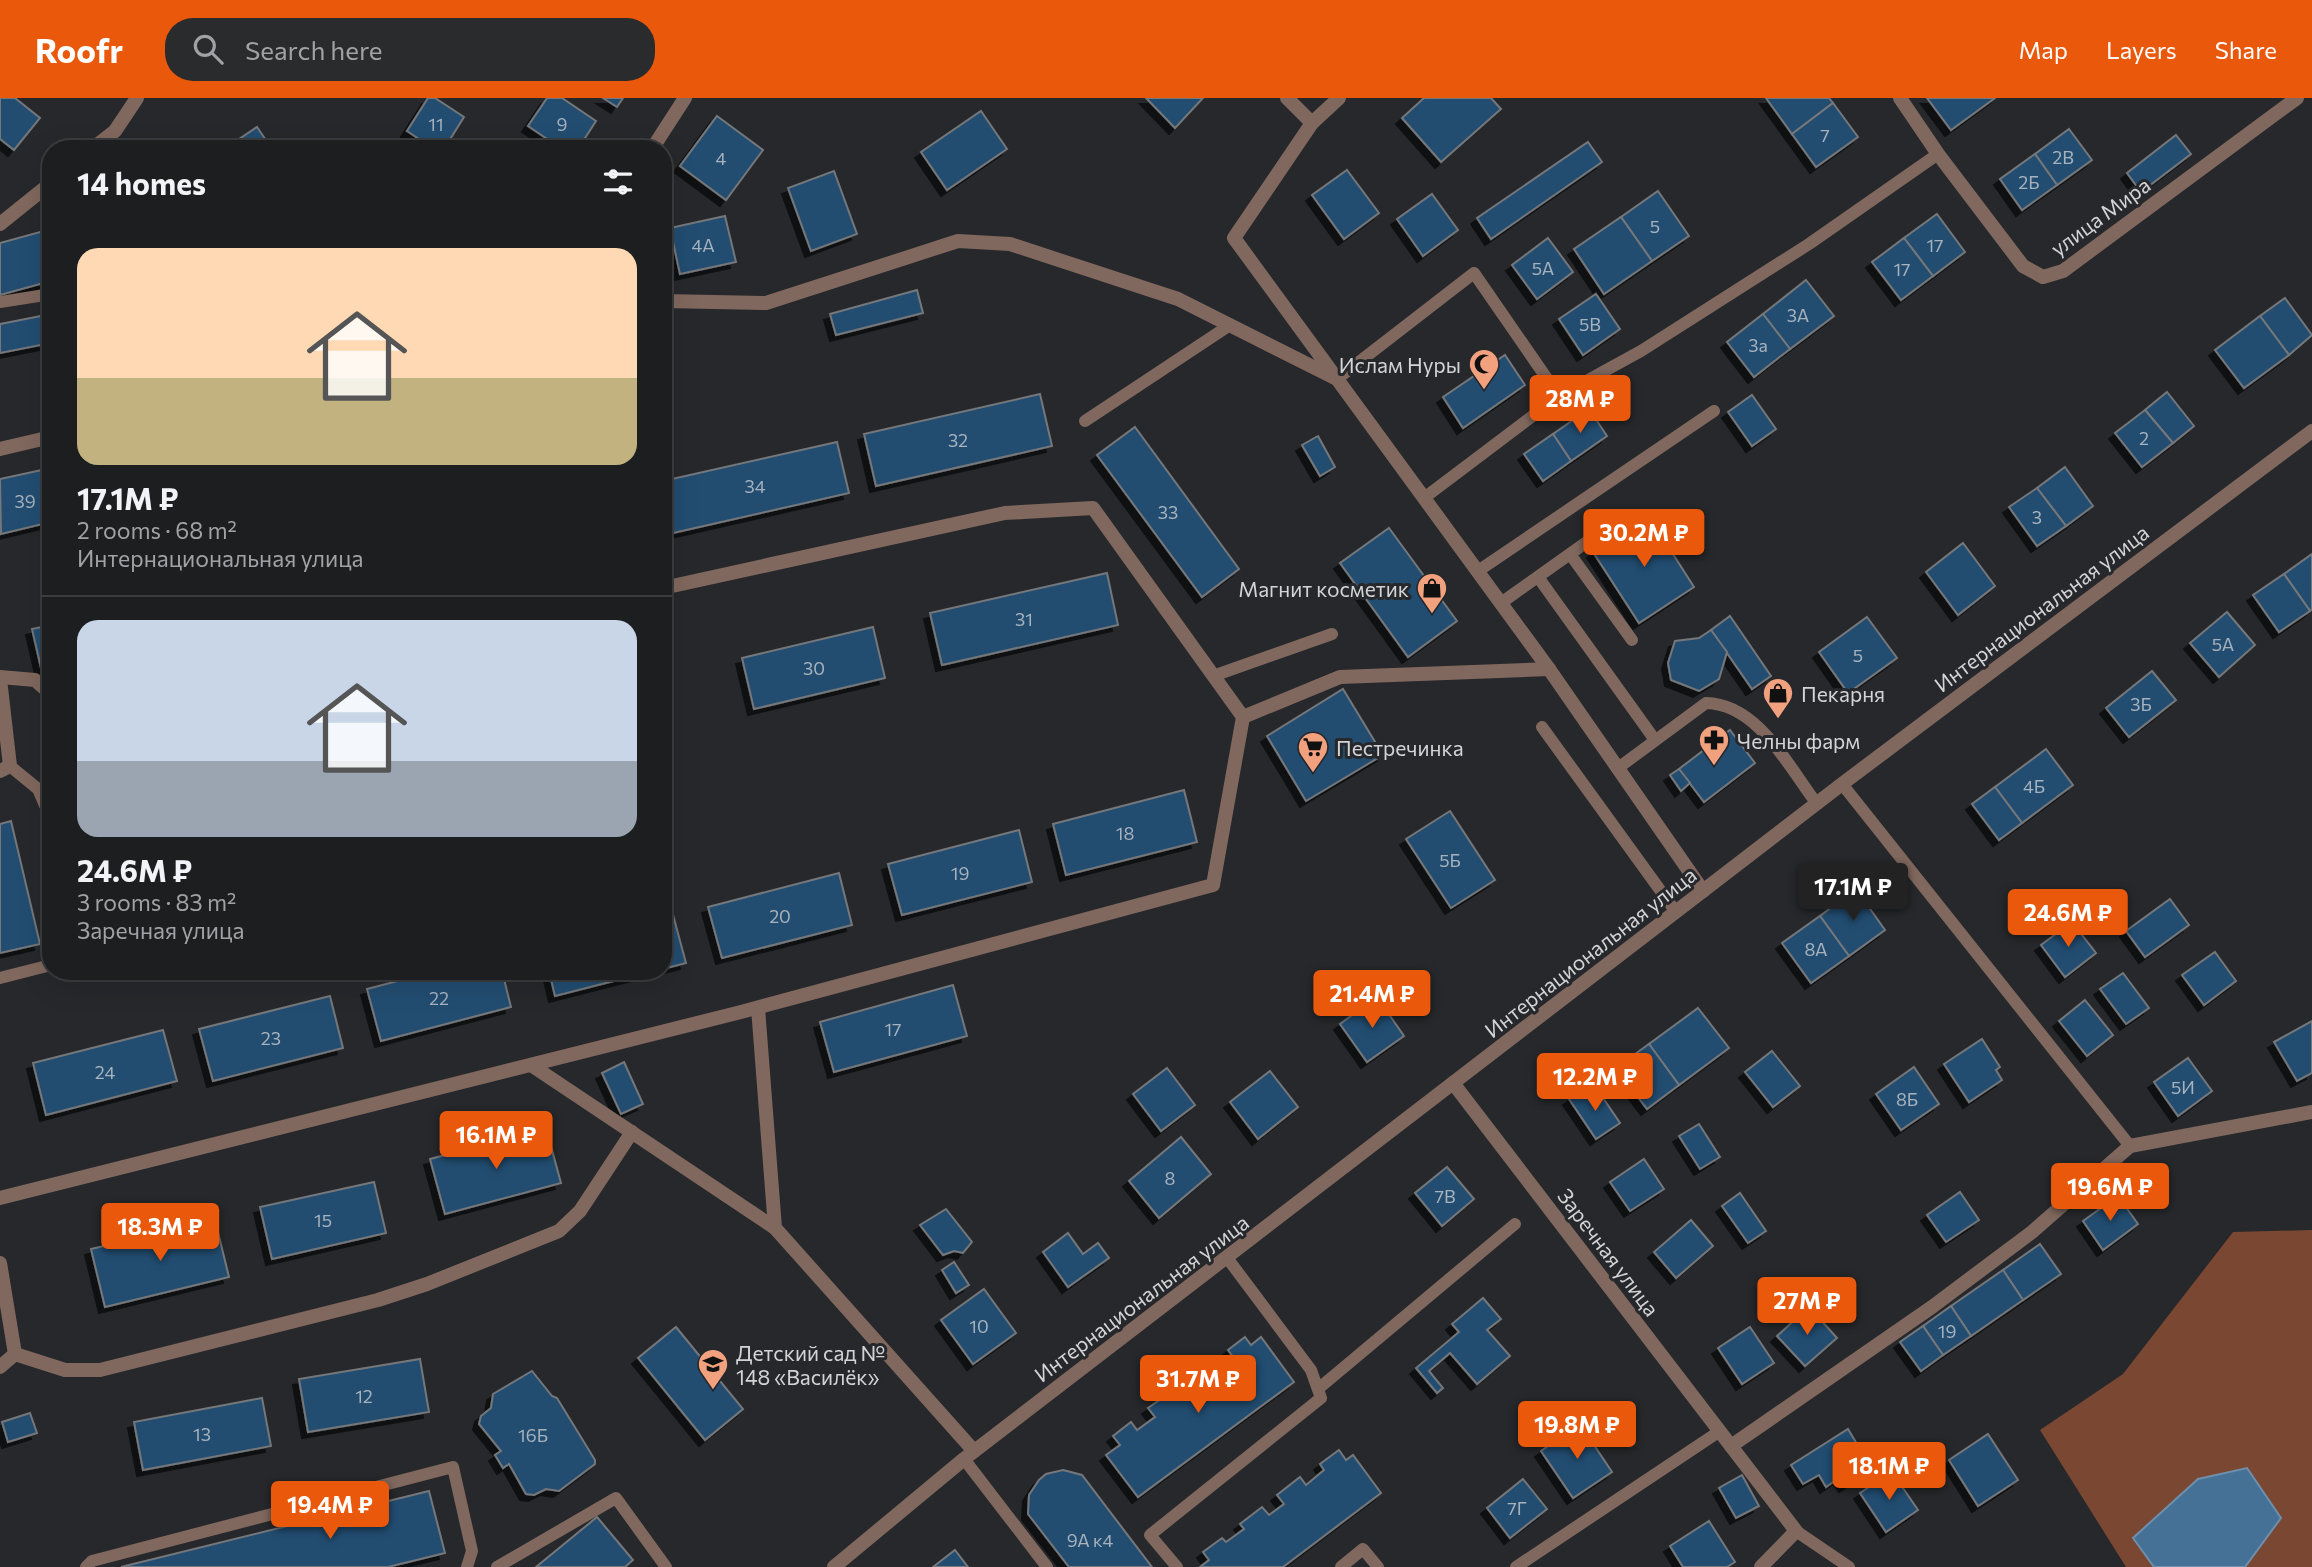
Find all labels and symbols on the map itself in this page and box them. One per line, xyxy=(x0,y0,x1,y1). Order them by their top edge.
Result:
house number: 11 xyxy=(428,113,444,135)
house number: 9 xyxy=(557,113,567,135)
house number: 7 xyxy=(1820,124,1830,146)
house number: 2В xyxy=(2052,146,2074,168)
house number: 4 xyxy=(716,147,727,169)
house number: 2Б xyxy=(2018,171,2040,193)
street label: улица Мира xyxy=(2045,172,2155,260)
house number: 5 xyxy=(1650,215,1660,237)
house number: 4А xyxy=(691,234,715,256)
house number: 17 xyxy=(1926,234,1944,256)
house number: 5А xyxy=(1532,257,1554,279)
house number: 17 xyxy=(1893,258,1911,280)
house number: 3А xyxy=(1787,304,1809,326)
house number: 5В xyxy=(1579,313,1601,335)
house number: 3а xyxy=(1748,334,1768,356)
mosque icon: Ислам Нуры xyxy=(1467,347,1501,391)
place label: Ислам Нуры xyxy=(1339,352,1461,377)
pin: 28M ₽ xyxy=(1531,376,1629,435)
house number: 2 xyxy=(2139,427,2149,449)
house number: 32 xyxy=(948,429,968,451)
house number: 34 xyxy=(744,475,766,497)
house number: 39 xyxy=(14,490,36,512)
house number: 33 xyxy=(1158,501,1178,523)
house number: 3 xyxy=(2032,506,2042,528)
pin: 30.2M ₽ xyxy=(1579,510,1709,569)
street label: Интернациональная улица xyxy=(1929,519,2153,697)
shop icon: Магнит косметик xyxy=(1415,571,1449,615)
place label: Магнит косметик xyxy=(1238,576,1409,601)
house number: 31 xyxy=(1015,608,1033,630)
house number: 5А xyxy=(2212,633,2234,655)
house number: 5 xyxy=(1853,644,1863,666)
house number: 30 xyxy=(803,657,825,679)
shop icon: Пекарня xyxy=(1761,676,1795,720)
place label: Пекарня xyxy=(1801,681,1885,706)
house number: 3Б xyxy=(2130,693,2152,715)
pharmacy icon: Челны фарм xyxy=(1697,723,1731,767)
place label: Челны фарм xyxy=(1737,728,1860,753)
supermarket icon: Пестречинка xyxy=(1296,730,1330,774)
place label: Пестречинка xyxy=(1336,735,1464,760)
house number: 4Б xyxy=(2023,775,2045,797)
house number: 18 xyxy=(1116,822,1134,844)
house number: 5Б xyxy=(1439,849,1461,871)
house number: 19 xyxy=(951,862,969,884)
street label: Интернациональная улица xyxy=(1479,862,1701,1042)
pin: 17.1M ₽ xyxy=(1788,864,1918,923)
pin: 24.6M ₽ xyxy=(2003,890,2133,949)
house number: 20 xyxy=(769,905,791,927)
house number: 8А xyxy=(1805,938,1827,960)
pin: 21.4M ₽ xyxy=(1307,970,1437,1030)
house number: 22 xyxy=(429,987,449,1009)
house number: 17 xyxy=(884,1018,902,1040)
house number: 23 xyxy=(261,1027,281,1049)
pin: 12.2M ₽ xyxy=(1530,1054,1660,1113)
house number: 24 xyxy=(95,1061,115,1083)
house number: 5И xyxy=(2171,1076,2195,1098)
house number: 8Б xyxy=(1896,1088,1918,1110)
pin: 16.1M ₽ xyxy=(431,1112,561,1171)
pin: 19.6M ₽ xyxy=(2045,1164,2175,1223)
house number: 8 xyxy=(1165,1167,1176,1189)
street label: Заречная улица xyxy=(1553,1183,1665,1321)
house number: 7В xyxy=(1434,1185,1456,1207)
pin: 18.3M ₽ xyxy=(95,1204,225,1263)
house number: 15 xyxy=(314,1209,332,1231)
street label: Интернациональная улица xyxy=(1029,1209,1253,1387)
pin: 27M ₽ xyxy=(1758,1278,1856,1337)
house number: 10 xyxy=(969,1315,989,1337)
house number: 19 xyxy=(1938,1320,1956,1342)
place label: Детский сад № 148 «Василёк» xyxy=(736,1340,885,1389)
school or university icon: Детский сад № 148 «Василёк» xyxy=(696,1347,730,1391)
pin: 31.7M ₽ xyxy=(1133,1356,1263,1415)
house number: 12 xyxy=(355,1385,373,1407)
pin: 19.8M ₽ xyxy=(1512,1402,1642,1461)
house number: 13 xyxy=(193,1423,211,1445)
house number: 16Б xyxy=(518,1424,548,1446)
pin: 18.1M ₽ xyxy=(1824,1442,1954,1502)
pin: 19.4M ₽ xyxy=(265,1482,395,1541)
house number: 7Г xyxy=(1507,1497,1527,1519)
house number: 9А к4 xyxy=(1067,1529,1113,1551)

